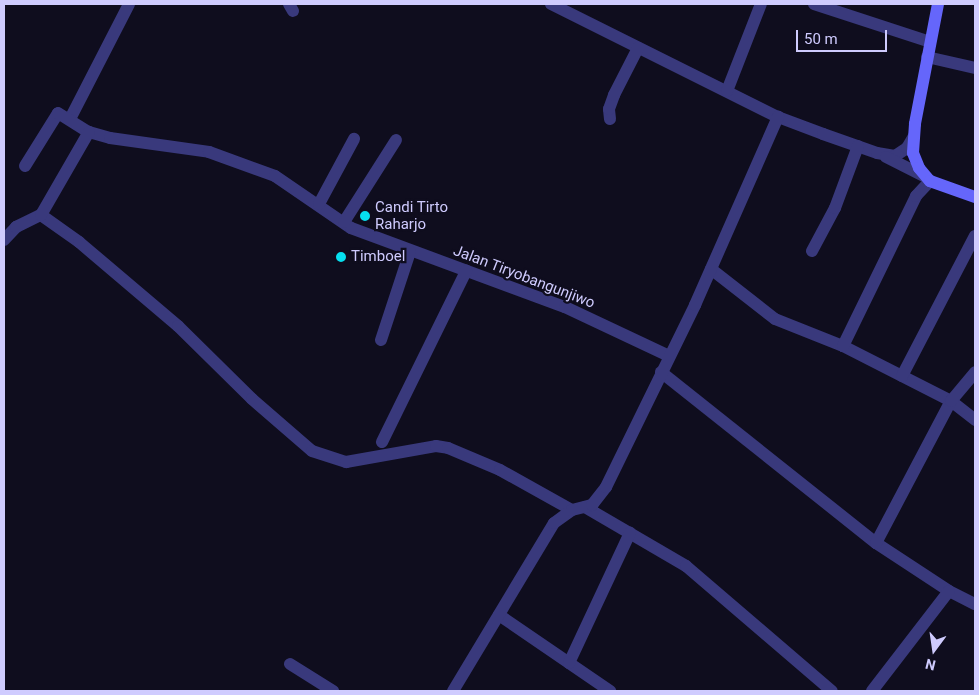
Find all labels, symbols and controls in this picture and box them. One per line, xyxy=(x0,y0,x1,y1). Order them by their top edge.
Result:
scale bar xyxy=(799,20,890,52)
text: 50 m xyxy=(804,30,838,48)
place label: Candi Tirto Raharjo xyxy=(375,198,448,233)
marker: Candi Tirto Raharjo xyxy=(359,210,371,222)
street label: Jalan Tiryobangunjiwo xyxy=(451,242,597,312)
place label: Timboel xyxy=(351,248,405,266)
marker: Timboel xyxy=(335,251,347,263)
north arrow xyxy=(909,625,959,675)
text: N xyxy=(924,656,937,674)

